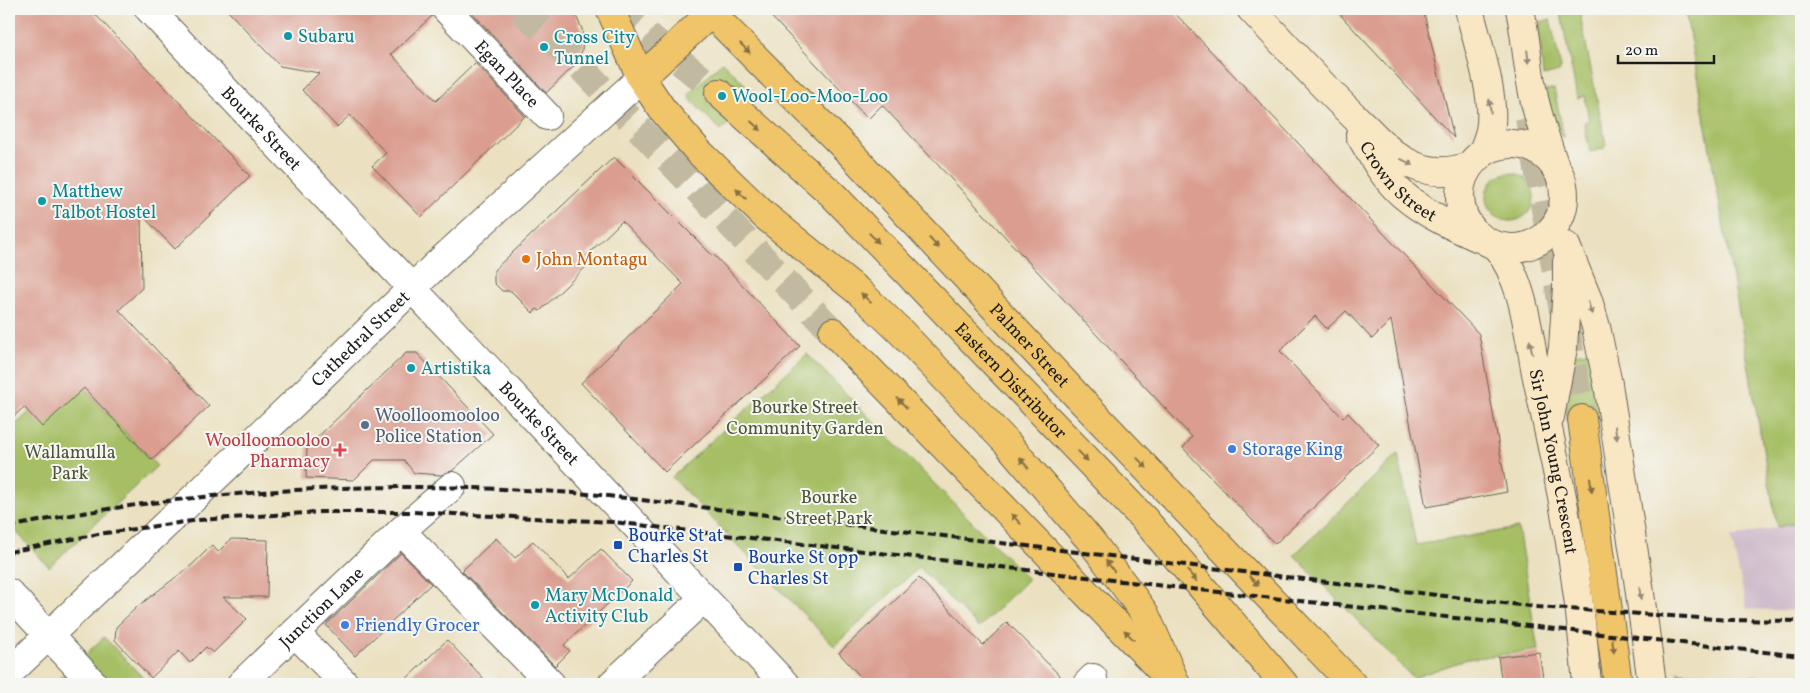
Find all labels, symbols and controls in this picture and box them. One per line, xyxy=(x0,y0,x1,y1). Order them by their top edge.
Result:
place label: Subaru xyxy=(298,25,355,50)
place label: Cross City Tunnel xyxy=(554,26,635,72)
marker: Subaru xyxy=(282,30,294,42)
scale bar xyxy=(1618,32,1714,64)
street label: Egan Place xyxy=(468,35,544,114)
marker: Cross City Tunnel xyxy=(538,41,550,53)
text: 20 m xyxy=(1625,41,1658,62)
one-way arrow xyxy=(739,42,751,54)
one-way arrow xyxy=(1524,49,1532,65)
street label: Bourke Street xyxy=(214,82,306,177)
place label: Wool-Loo-Moo-Loo xyxy=(732,85,888,110)
marker: Wool-Loo-Moo-Loo xyxy=(716,90,728,102)
one-way arrow xyxy=(1486,98,1494,114)
one-way arrow xyxy=(749,120,761,132)
street label: Crown Street xyxy=(1352,137,1441,229)
one-way arrow xyxy=(1400,158,1414,166)
place label: Matthew Talbot Hostel xyxy=(52,180,156,226)
one-way arrow xyxy=(736,188,748,200)
marker: Matthew Talbot Hostel xyxy=(36,195,48,207)
one-way arrow xyxy=(868,231,880,243)
one-way arrow xyxy=(928,237,940,249)
place label: John Montagu xyxy=(536,248,648,273)
marker: John Montagu xyxy=(520,253,532,265)
street label: Cathedral Street xyxy=(306,286,416,394)
one-way arrow xyxy=(860,292,872,304)
street label: Palmer Street xyxy=(983,298,1074,394)
one-way arrow xyxy=(1586,301,1594,316)
street label: Eastern Distributor xyxy=(948,318,1072,446)
one-way arrow xyxy=(1527,339,1535,354)
place label: Artistika xyxy=(421,357,491,382)
marker: Artistika xyxy=(405,362,417,374)
street label: Sir John Young Crescent xyxy=(1522,367,1583,556)
street label: Bourke Street xyxy=(492,376,584,472)
park label: Bourke Street Community Garden xyxy=(726,396,884,442)
one-way arrow xyxy=(896,397,908,409)
place label: Woolloomooloo Police Station xyxy=(375,404,500,450)
marker: Woolloomooloo Police Station xyxy=(359,419,371,431)
one-way arrow xyxy=(1612,425,1620,441)
place label: Woolloomooloo Pharmacy xyxy=(205,429,330,475)
place label: Storage King xyxy=(1242,438,1343,463)
park label: Wallamulla Park xyxy=(24,441,116,487)
marker: Storage King xyxy=(1226,443,1238,455)
marker: Woolloomooloo Pharmacy xyxy=(334,444,346,456)
one-way arrow xyxy=(1077,450,1089,462)
one-way arrow xyxy=(1019,457,1030,469)
one-way arrow xyxy=(1136,457,1148,469)
one-way arrow xyxy=(1587,477,1595,493)
park label: Bourke Street Park xyxy=(785,486,873,532)
one-way arrow xyxy=(1010,513,1022,525)
place label: Bourke St at Charles St xyxy=(628,524,723,570)
marker: Bourke St at Charles St xyxy=(612,539,624,551)
place label: Bourke St opp Charles St xyxy=(748,546,858,592)
one-way arrow xyxy=(1104,560,1115,573)
marker: Bourke St opp Charles St xyxy=(732,561,744,573)
street label: Junction Lane xyxy=(274,562,370,655)
one-way arrow xyxy=(1187,569,1198,582)
one-way arrow xyxy=(1248,575,1260,587)
place label: Mary McDonald Activity Club xyxy=(545,584,673,630)
one-way arrow xyxy=(1636,586,1644,602)
marker: Mary McDonald Activity Club xyxy=(529,599,541,611)
place label: Friendly Grocer xyxy=(355,614,480,639)
marker: Friendly Grocer xyxy=(339,619,351,631)
one-way arrow xyxy=(1124,630,1136,642)
one-way arrow xyxy=(1609,638,1617,654)

